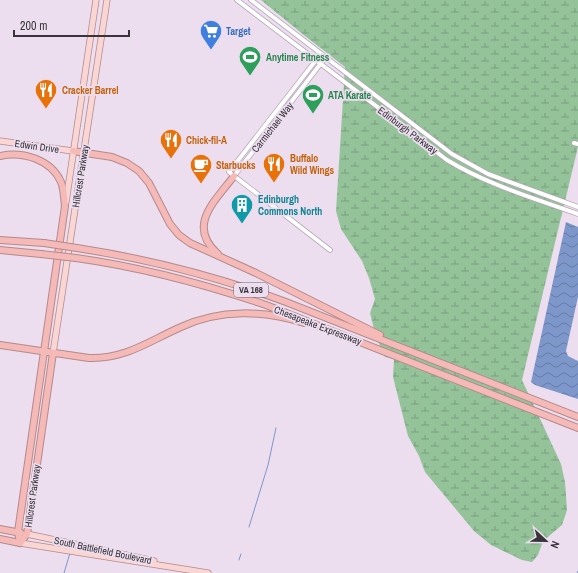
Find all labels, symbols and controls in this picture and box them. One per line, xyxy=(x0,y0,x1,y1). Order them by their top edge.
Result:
scale bar xyxy=(14,12,129,38)
text: 200 m xyxy=(20,18,47,34)
supermarket icon: Target xyxy=(198,18,224,51)
place label: Target xyxy=(226,25,251,38)
sports icon: Anytime Fitness xyxy=(237,44,263,77)
place label: Anytime Fitness xyxy=(266,51,330,64)
restaurant icon: Cracker Barrel xyxy=(33,77,59,110)
sports icon: ATA Karate xyxy=(300,82,326,115)
place label: Cracker Barrel xyxy=(62,84,119,97)
place label: ATA Karate xyxy=(328,89,372,102)
street label: Carmichael Way xyxy=(249,99,297,155)
street label: Edinburgh Parkway xyxy=(375,104,441,158)
restaurant icon: Chick-fil-A xyxy=(158,127,184,160)
place label: Chick-fil-A xyxy=(186,134,227,147)
street label: Edwin Drive xyxy=(14,137,60,156)
street label: Hillcrest Parkway xyxy=(69,143,92,208)
restaurant icon: Buffalo Wild Wings xyxy=(261,151,287,184)
cafe icon: Starbucks xyxy=(188,152,214,185)
place label: Buffalo Wild Wings xyxy=(290,152,334,177)
place label: Starbucks xyxy=(216,159,256,172)
building icon: Edinburgh Commons North xyxy=(229,192,255,225)
place label: Edinburgh Commons North xyxy=(258,193,322,218)
road number: VA 168 xyxy=(234,283,268,297)
street label: Chesapeake Expressway xyxy=(272,303,364,348)
street label: Hillcrest Parkway xyxy=(22,463,43,528)
north arrow xyxy=(526,521,566,561)
street label: South Battlefield Boulevard xyxy=(53,534,153,567)
text: N xyxy=(548,539,563,550)

